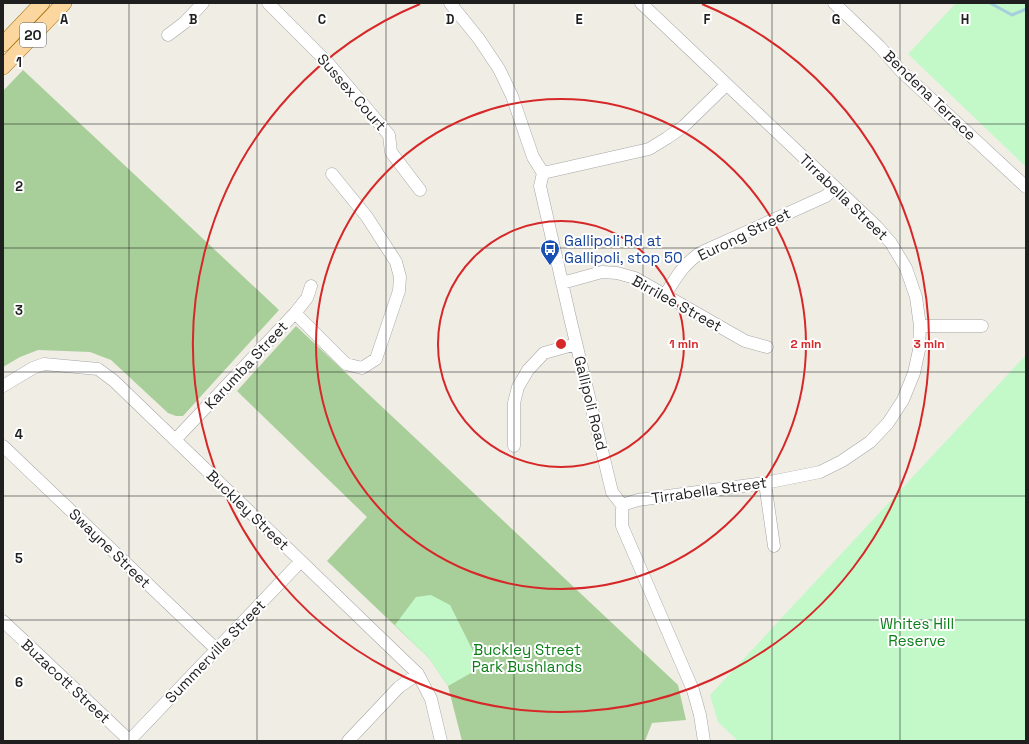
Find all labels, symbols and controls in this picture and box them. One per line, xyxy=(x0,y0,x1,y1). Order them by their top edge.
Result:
text: A xyxy=(60,11,69,28)
text: B xyxy=(189,11,198,28)
text: C xyxy=(318,11,326,28)
text: D xyxy=(446,11,455,28)
text: E xyxy=(575,11,583,28)
text: F xyxy=(704,11,711,28)
text: G xyxy=(832,11,840,28)
text: H xyxy=(961,11,969,28)
road number: 20 xyxy=(20,23,46,47)
street label: Bendena Terrace xyxy=(880,46,980,144)
street label: Sussex Court xyxy=(313,50,391,135)
text: 1 xyxy=(16,54,22,71)
street label: Tirrabella Street xyxy=(796,150,892,244)
text: 2 xyxy=(15,178,23,195)
street label: Eurong Street xyxy=(695,203,794,265)
place label: Gallipoli Rd at Gallipoli, stop 50 xyxy=(564,231,683,267)
bus stop icon: Gallipoli Rd at Gallipoli, stop 50 xyxy=(539,238,561,266)
street label: Birrilee Street xyxy=(629,271,725,336)
text: 3 xyxy=(15,302,23,319)
street label: Karumba Street xyxy=(200,317,292,413)
text: 1 min xyxy=(669,336,699,352)
text: 2 min xyxy=(790,336,822,352)
text: 3 min xyxy=(913,336,945,352)
centre of rings xyxy=(554,337,568,351)
street label: Gallipoli Road xyxy=(570,354,612,452)
text: 4 xyxy=(15,426,23,443)
street label: Buckley Street xyxy=(203,466,293,554)
street label: Tirrabella Street xyxy=(650,472,768,507)
street label: Swayne Street xyxy=(65,504,155,592)
text: 5 xyxy=(15,550,23,567)
street label: Summerville Street xyxy=(161,595,269,707)
park label: Whites Hill Reserve xyxy=(880,614,954,650)
street label: Buzacott Street xyxy=(17,635,115,727)
park label: Buckley Street Park Bushlands xyxy=(472,640,582,676)
text: 6 xyxy=(15,674,23,691)

